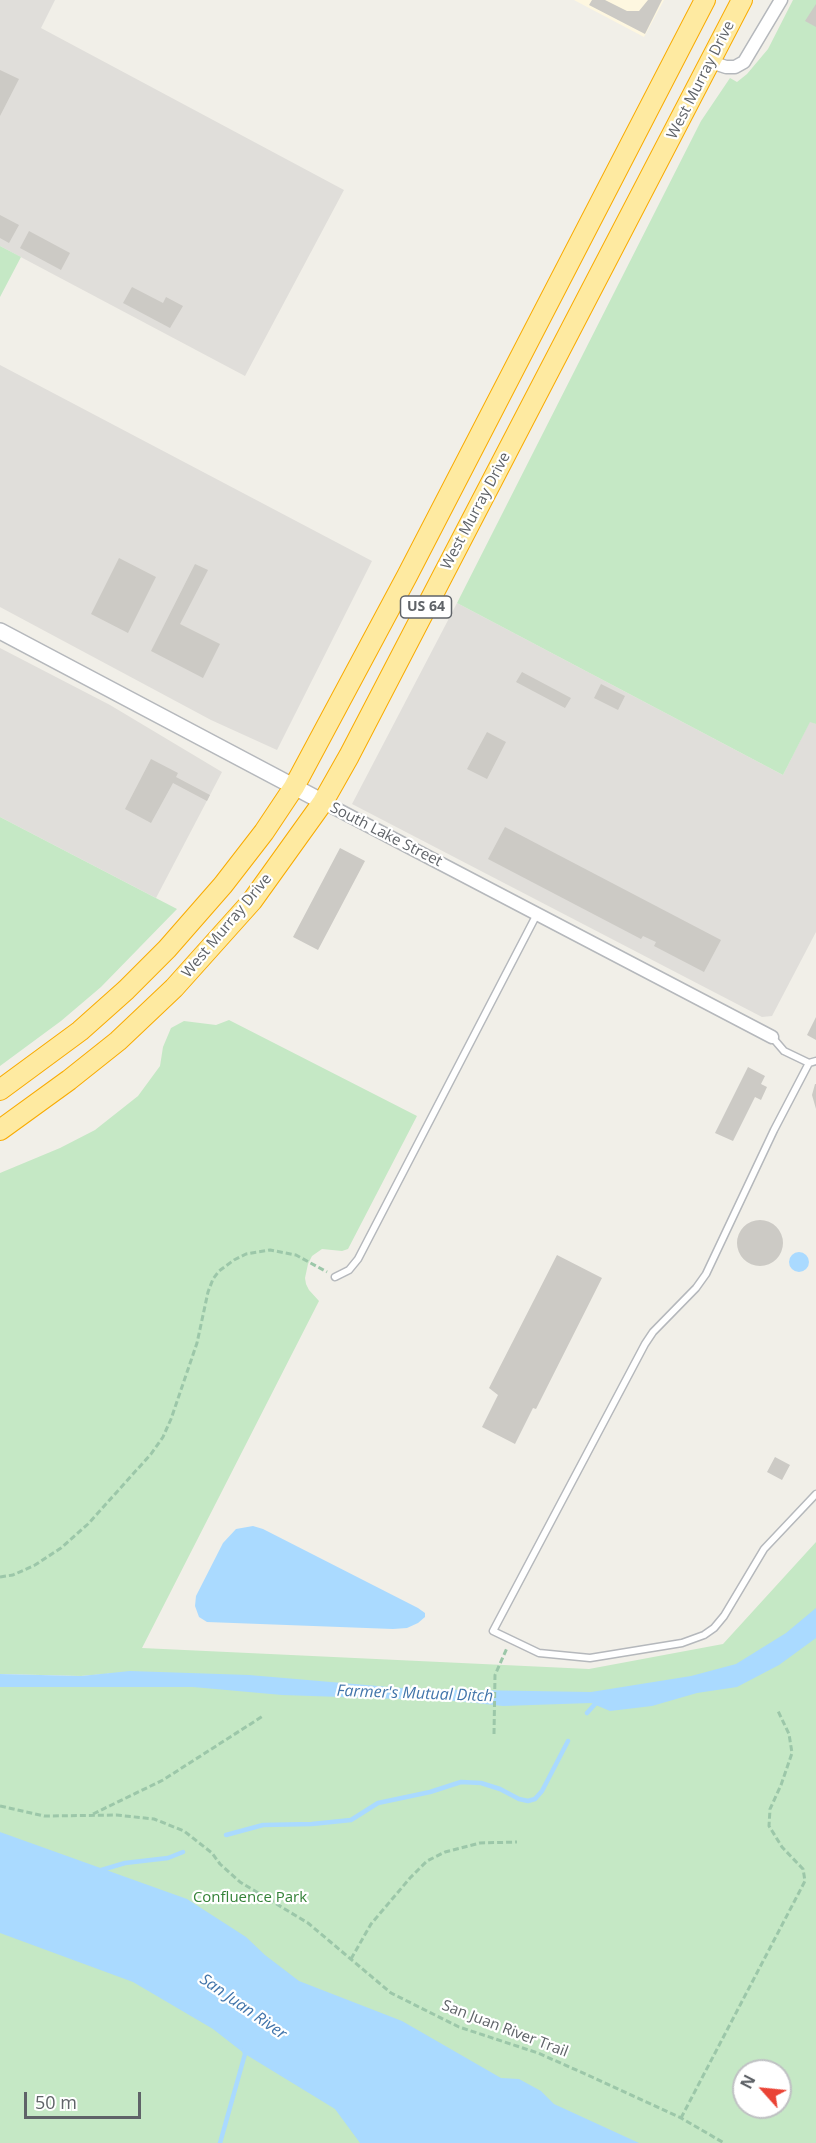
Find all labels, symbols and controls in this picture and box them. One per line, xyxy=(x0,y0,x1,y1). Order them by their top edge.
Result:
street label: West Murray Drive xyxy=(663,18,739,142)
street label: West Murray Drive xyxy=(438,449,514,573)
road number: US 64 xyxy=(400,596,452,618)
street label: South Lake Street xyxy=(327,799,445,871)
street label: West Murray Drive xyxy=(178,870,276,982)
water label: Farmer's Mutual Ditch xyxy=(336,1682,494,1706)
park label: Confluence Park xyxy=(193,1889,307,1907)
water label: San Juan River xyxy=(196,1970,290,2044)
street label: San Juan River Trail xyxy=(439,1997,571,2061)
north arrow xyxy=(732,2059,792,2119)
text: N xyxy=(735,2071,760,2093)
scale bar xyxy=(27,2080,144,2118)
text: 50 m xyxy=(35,2090,77,2114)

